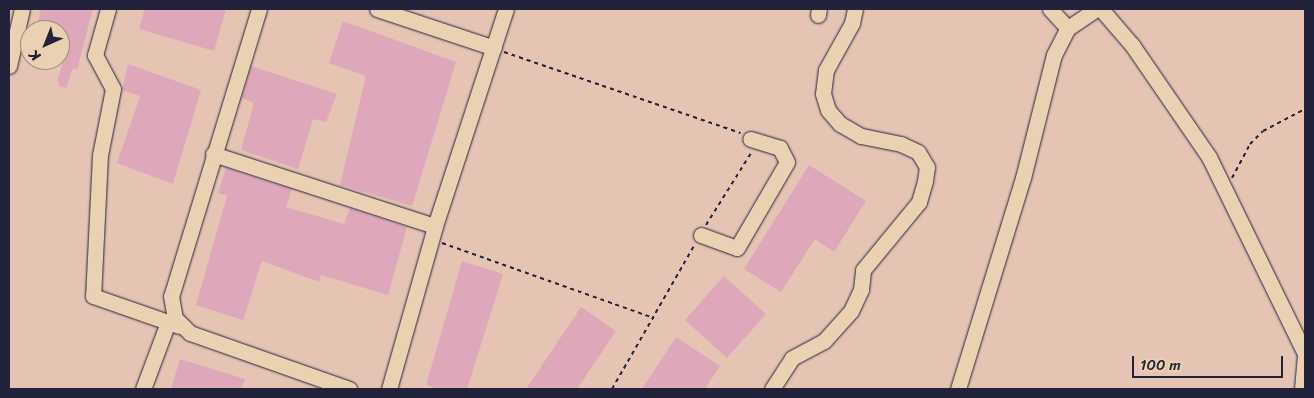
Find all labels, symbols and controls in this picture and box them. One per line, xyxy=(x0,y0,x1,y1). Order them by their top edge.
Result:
north arrow xyxy=(20,20,70,70)
text: K xyxy=(23,43,47,67)
scale bar xyxy=(1134,346,1285,378)
text: 100 m xyxy=(1140,352,1181,378)

